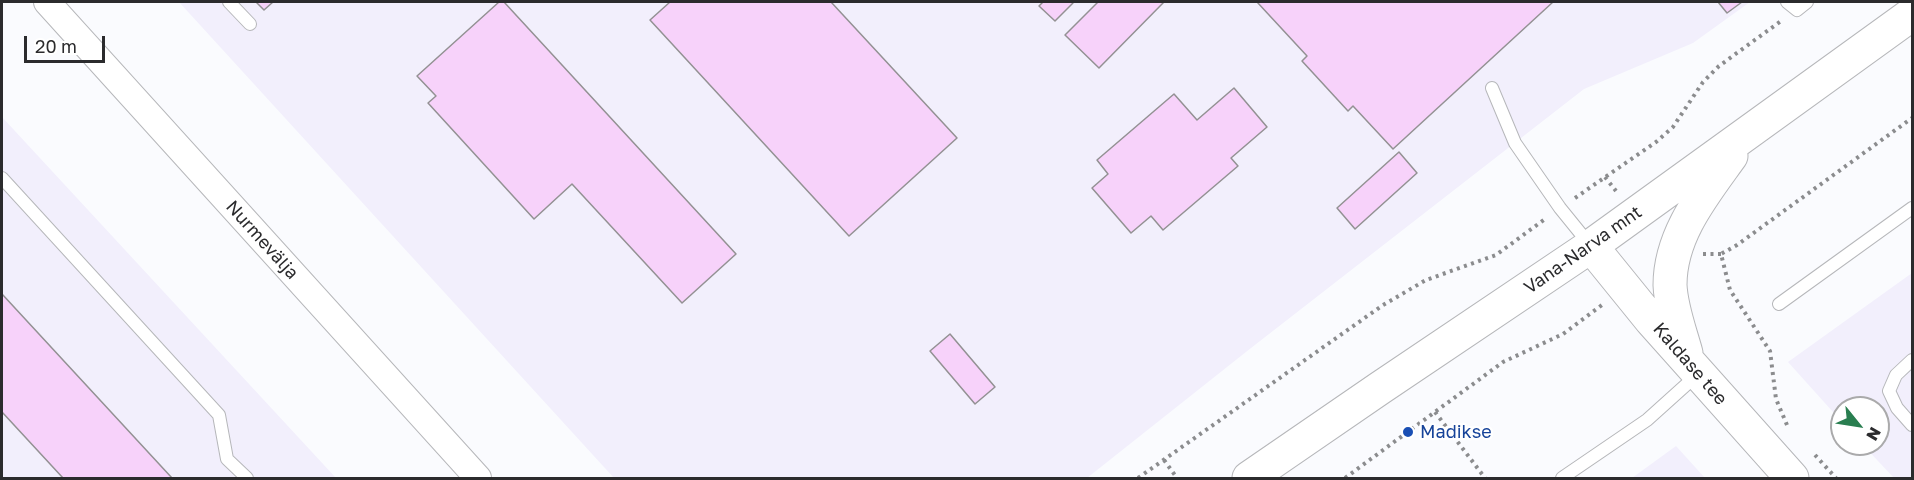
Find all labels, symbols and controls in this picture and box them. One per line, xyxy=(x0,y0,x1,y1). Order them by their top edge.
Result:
scale bar xyxy=(27,24,108,62)
text: 20 m xyxy=(35,35,77,57)
street label: Nurmevälja xyxy=(221,196,303,284)
street label: Vana-Narva mnt xyxy=(1520,201,1646,299)
street label: Kaldase tee xyxy=(1648,319,1732,409)
north arrow xyxy=(1830,396,1890,456)
place label: Madikse xyxy=(1420,421,1492,443)
text: N xyxy=(1862,424,1886,444)
marker: Madikse xyxy=(1401,425,1415,439)

